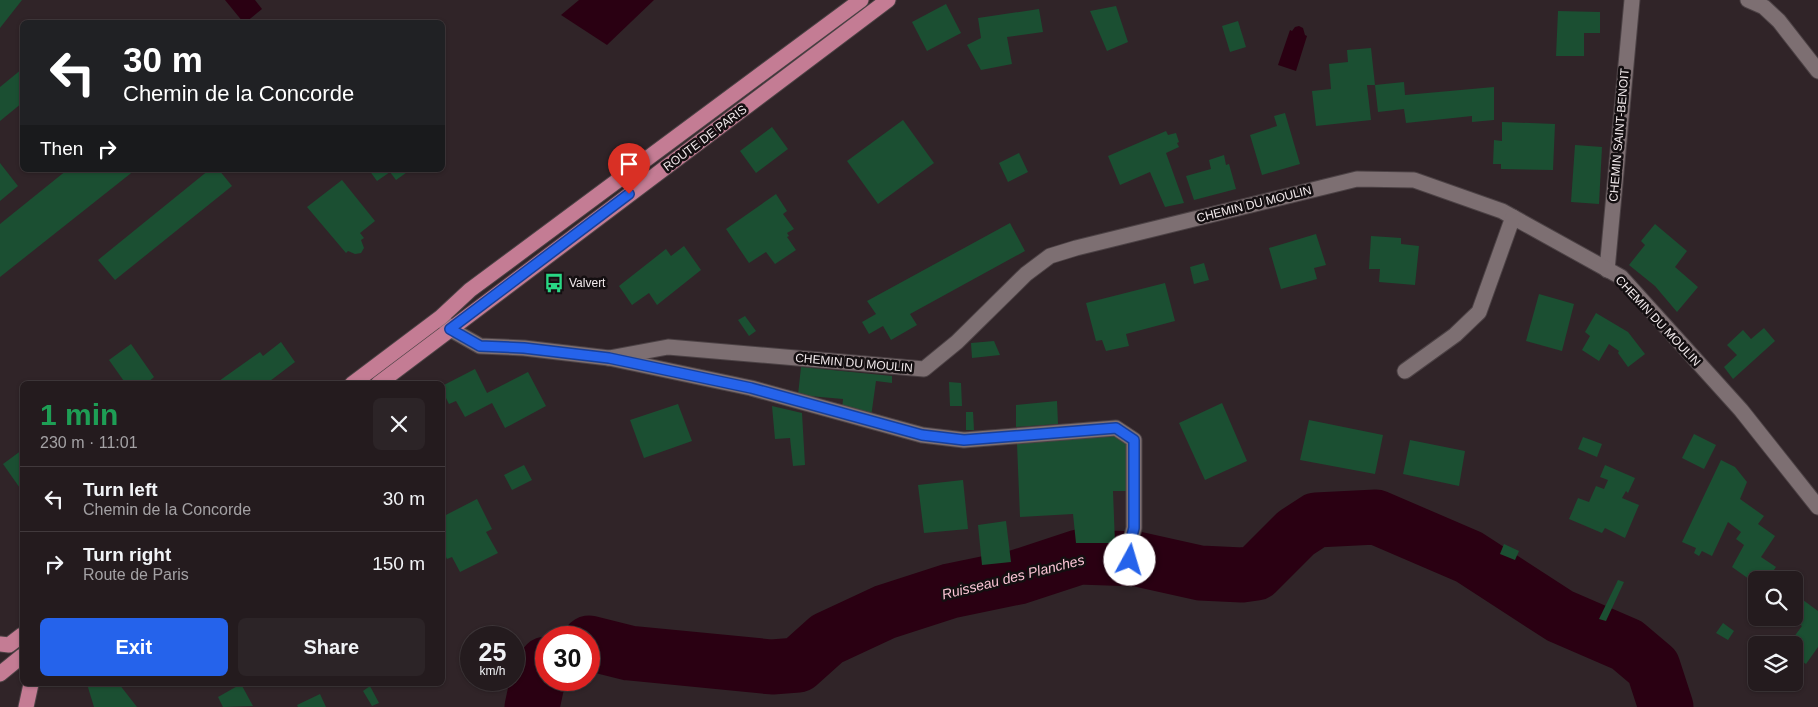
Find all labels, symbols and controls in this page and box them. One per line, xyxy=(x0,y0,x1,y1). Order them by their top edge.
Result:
icon: left xyxy=(40,40,105,105)
text: 30 m xyxy=(123,40,203,79)
street label: CHEMIN SAINT-BENOIT xyxy=(1606,67,1632,202)
text: Chemin de la Concorde xyxy=(123,81,354,106)
street label: ROUTE DE PARIS xyxy=(661,102,749,174)
icon: right xyxy=(93,135,121,163)
text: Then xyxy=(40,138,83,159)
pin xyxy=(608,143,650,194)
icon: arrive xyxy=(615,150,643,178)
street label: CHEMIN DU MOULIN xyxy=(1195,183,1313,225)
bus stop icon: Valvert xyxy=(543,272,565,294)
street label: CHEMIN DU MOULIN xyxy=(1613,273,1703,369)
place label: Valvert xyxy=(569,276,606,290)
street label: CHEMIN DU MOULIN xyxy=(795,351,913,375)
text: 1 min xyxy=(40,398,118,431)
button: close xyxy=(373,398,425,450)
text: 230 m · 11:01 xyxy=(40,434,138,451)
text: Turn left xyxy=(83,479,158,500)
icon: left xyxy=(40,485,68,513)
text: 30 m xyxy=(383,488,425,509)
text: Chemin de la Concorde xyxy=(83,501,251,518)
position arrow xyxy=(1103,533,1155,585)
text: Turn right xyxy=(83,544,171,565)
icon: right xyxy=(40,550,68,578)
water label: Ruisseau des Planches xyxy=(940,552,1086,602)
text: 150 m xyxy=(372,553,425,574)
text: Route de Paris xyxy=(83,566,189,583)
map controls xyxy=(1748,571,1803,691)
button: search xyxy=(1748,571,1803,626)
button: Exit xyxy=(40,618,228,676)
button: Share xyxy=(238,618,425,676)
speed limit sign: 30 xyxy=(535,626,600,691)
button: layers xyxy=(1748,636,1803,691)
text: 25 xyxy=(479,638,506,666)
text: km/h xyxy=(479,664,506,678)

